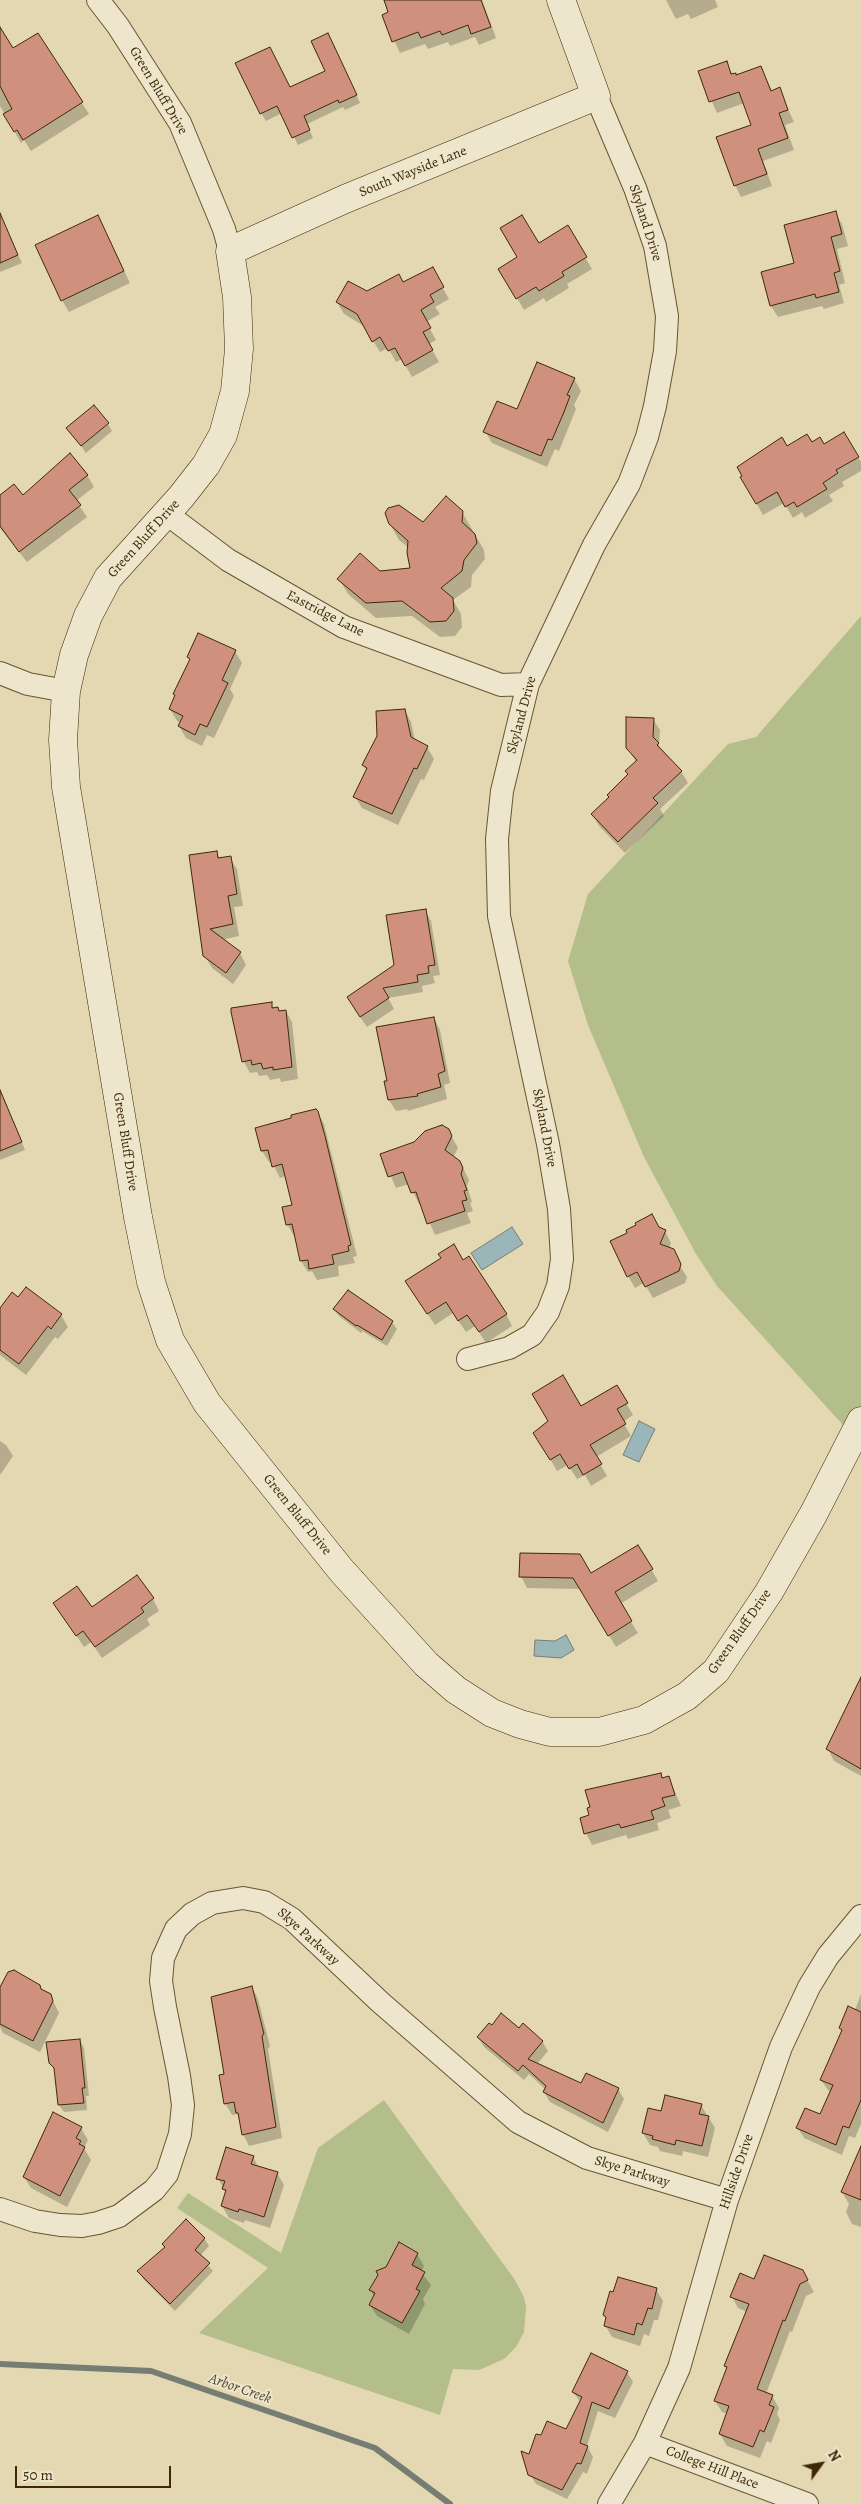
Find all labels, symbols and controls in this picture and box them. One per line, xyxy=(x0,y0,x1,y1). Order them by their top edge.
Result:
street label: Green Bluff Drive xyxy=(125,44,191,138)
street label: South Wayside Lane xyxy=(357,143,469,201)
street label: Skyland Drive xyxy=(625,182,665,264)
street label: Green Bluff Drive xyxy=(104,496,184,582)
street label: Eastridge Lane xyxy=(283,587,367,641)
street label: Skyland Drive xyxy=(504,674,540,756)
street label: Skyland Drive xyxy=(528,1087,560,1169)
street label: Green Bluff Drive xyxy=(109,1091,141,1193)
street label: Green Bluff Drive xyxy=(259,1471,335,1559)
street label: Green Bluff Drive xyxy=(705,1586,775,1678)
street label: Skye Parkway xyxy=(273,1905,343,1969)
street label: Hillside Drive xyxy=(716,2132,758,2212)
street label: Skye Parkway xyxy=(592,2153,672,2191)
water label: Arbor Creek xyxy=(206,2370,274,2408)
north arrow xyxy=(796,2439,846,2489)
street label: College Hill Place xyxy=(663,2443,761,2493)
text: N xyxy=(823,2446,845,2465)
scale bar xyxy=(18,2456,174,2488)
text: 50 m xyxy=(23,2465,53,2485)

